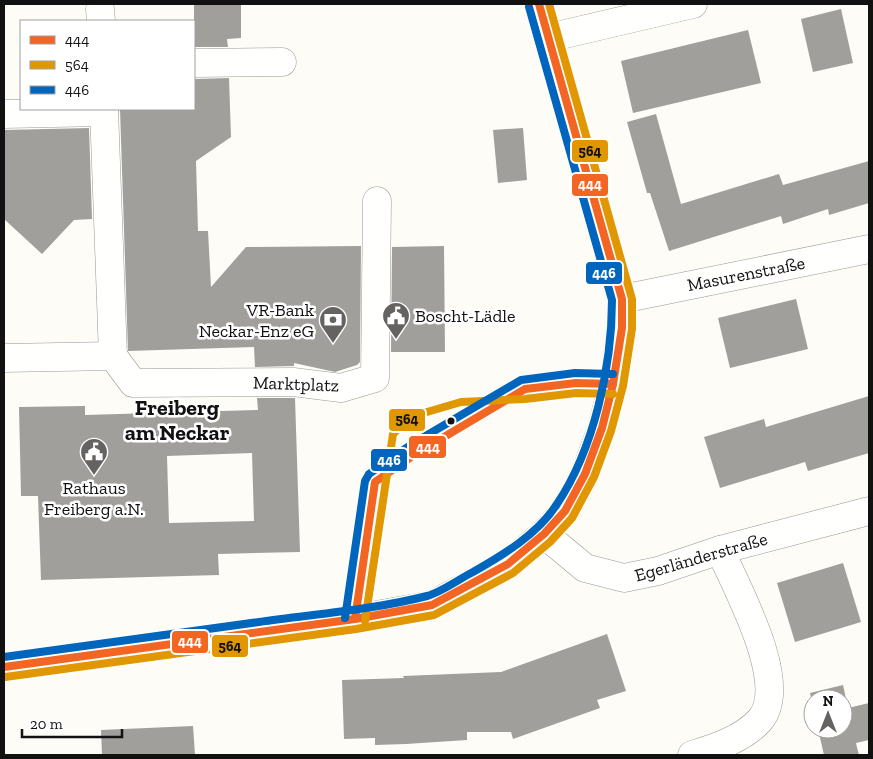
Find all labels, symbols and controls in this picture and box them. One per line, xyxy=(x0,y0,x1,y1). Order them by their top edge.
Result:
legend xyxy=(20,20,195,110)
text: 444 xyxy=(65,31,89,49)
text: 564 xyxy=(65,56,89,74)
text: 446 xyxy=(65,81,89,99)
line badge: 564 xyxy=(571,139,609,163)
text: 564 xyxy=(579,143,601,160)
line badge: 444 xyxy=(571,173,609,197)
text: 444 xyxy=(578,176,602,193)
street label: Masurenstraße xyxy=(685,252,807,296)
line badge: 446 xyxy=(585,261,623,285)
text: 446 xyxy=(592,265,616,282)
place label: VR-Bank Neckar-Enz eG xyxy=(199,299,315,342)
public building icon: Boscht-Lädle xyxy=(381,301,411,340)
bank icon: VR-Bank Neckar-Enz eG xyxy=(318,305,348,344)
place label: Boscht-Lädle xyxy=(415,305,516,327)
street label: Marktplatz xyxy=(252,372,340,396)
district label: Freiberg am Neckar xyxy=(125,394,230,446)
line badge: 564 xyxy=(388,408,426,432)
text: 564 xyxy=(396,411,418,428)
unlabelled marker xyxy=(446,416,456,426)
line badge: 444 xyxy=(408,435,447,459)
public building icon: Rathaus Freiberg a.N. xyxy=(79,437,109,476)
text: 444 xyxy=(416,439,440,456)
line badge: 446 xyxy=(370,448,408,472)
text: 446 xyxy=(377,452,401,469)
place label: Rathaus Freiberg a.N. xyxy=(44,477,144,520)
street label: Egerländerstraße xyxy=(632,528,770,586)
line badge: 444 xyxy=(171,630,209,654)
text: 444 xyxy=(178,633,202,650)
line badge: 564 xyxy=(211,634,249,658)
text: 564 xyxy=(219,638,241,655)
north arrow xyxy=(803,689,853,739)
text: N xyxy=(823,693,834,710)
scale bar xyxy=(22,706,122,738)
text: 20 m xyxy=(30,715,63,733)

